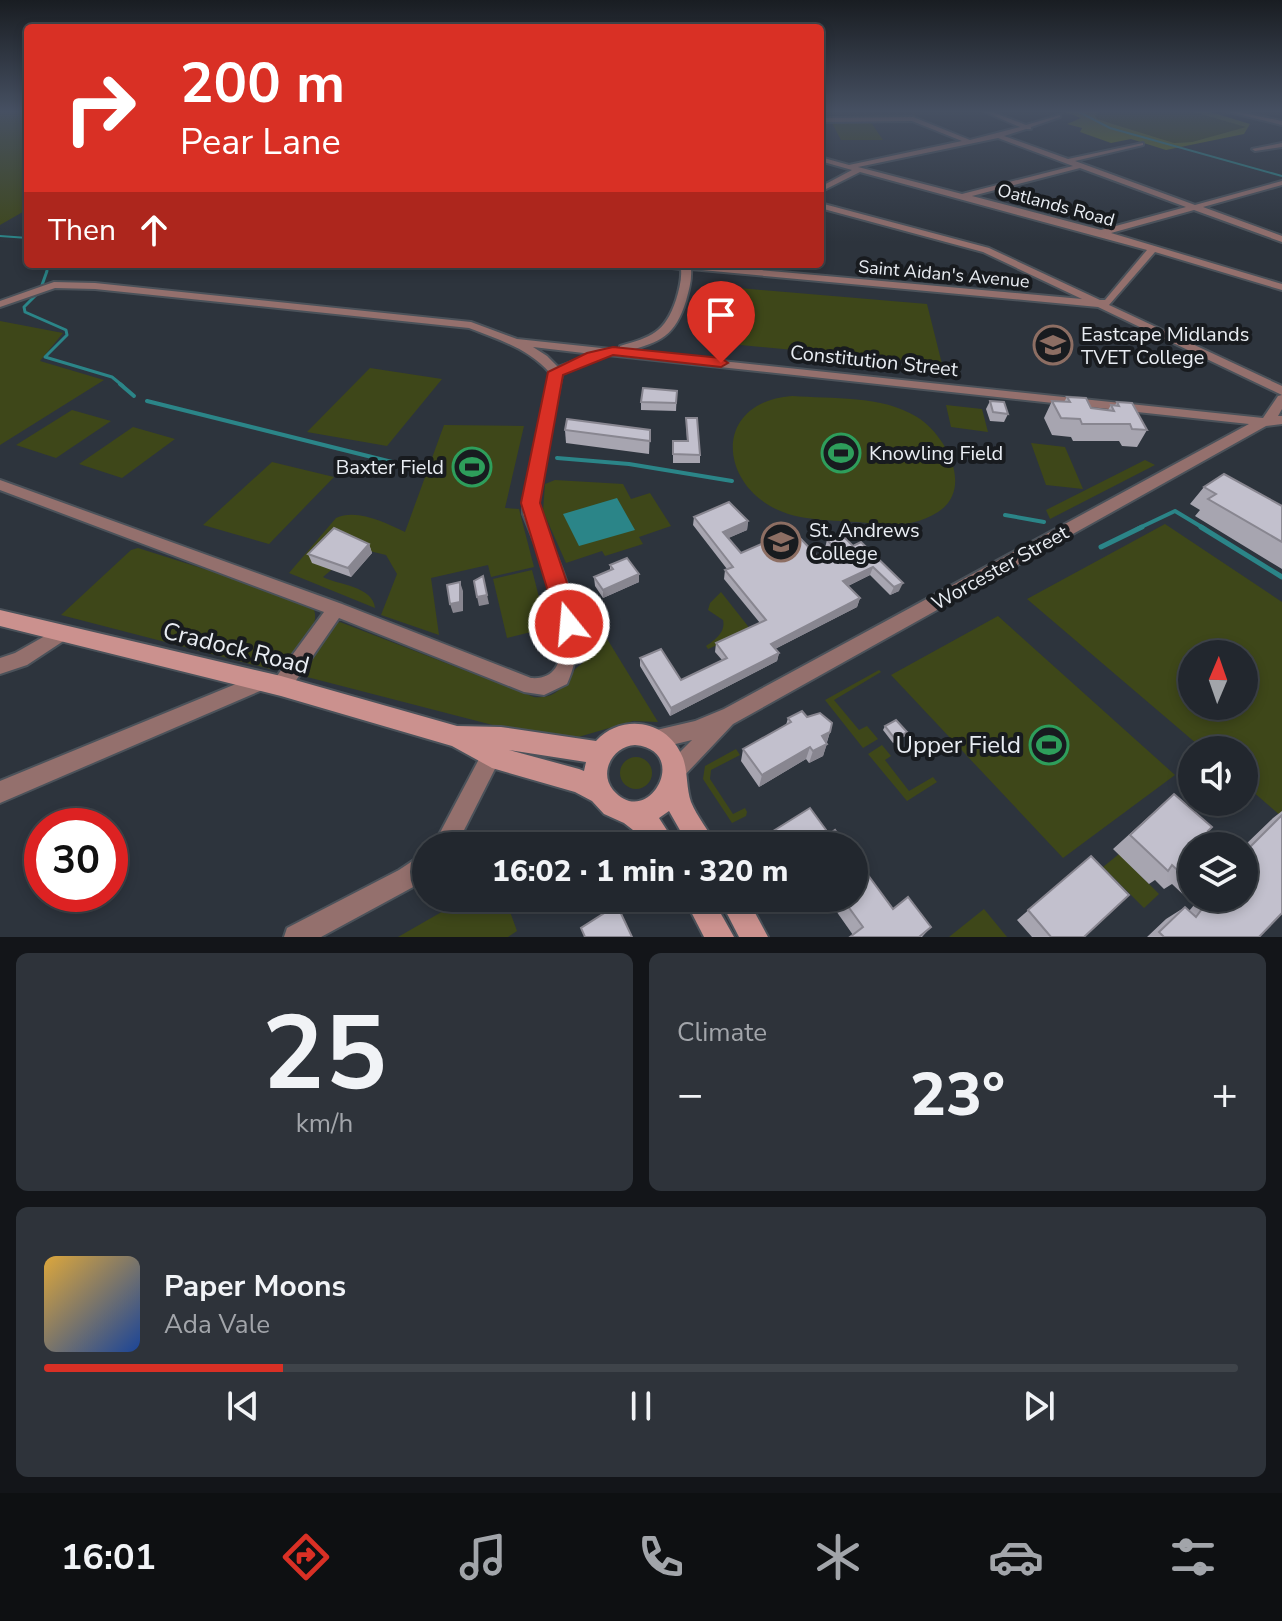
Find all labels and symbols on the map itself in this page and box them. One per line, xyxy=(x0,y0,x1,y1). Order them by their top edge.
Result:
street label: Oatlands Road xyxy=(995,178,1117,232)
street label: Saint Aidan's Avenue xyxy=(857,255,1031,293)
pin xyxy=(687,281,755,363)
place label: Eastcape Midlands TVET College xyxy=(1081,321,1249,371)
school or university icon: Eastcape Midlands TVET College xyxy=(1032,324,1074,366)
street label: Constitution Street xyxy=(789,339,960,383)
sports icon: Knowling Field xyxy=(820,432,862,474)
place label: Knowling Field xyxy=(869,440,1003,467)
sports icon: Baxter Field xyxy=(451,446,493,488)
place label: Baxter Field xyxy=(336,454,444,481)
place label: St. Andrews College xyxy=(809,517,920,567)
street label: Worcester Street xyxy=(927,519,1074,617)
school or university icon: St. Andrews College xyxy=(760,521,802,563)
position arrow xyxy=(527,582,611,666)
street label: Cradock Road xyxy=(159,614,313,682)
north arrow xyxy=(1178,640,1258,720)
sports icon: Upper Field xyxy=(1028,724,1070,766)
place label: Upper Field xyxy=(896,729,1021,761)
speed limit sign: 30 xyxy=(24,808,128,912)

